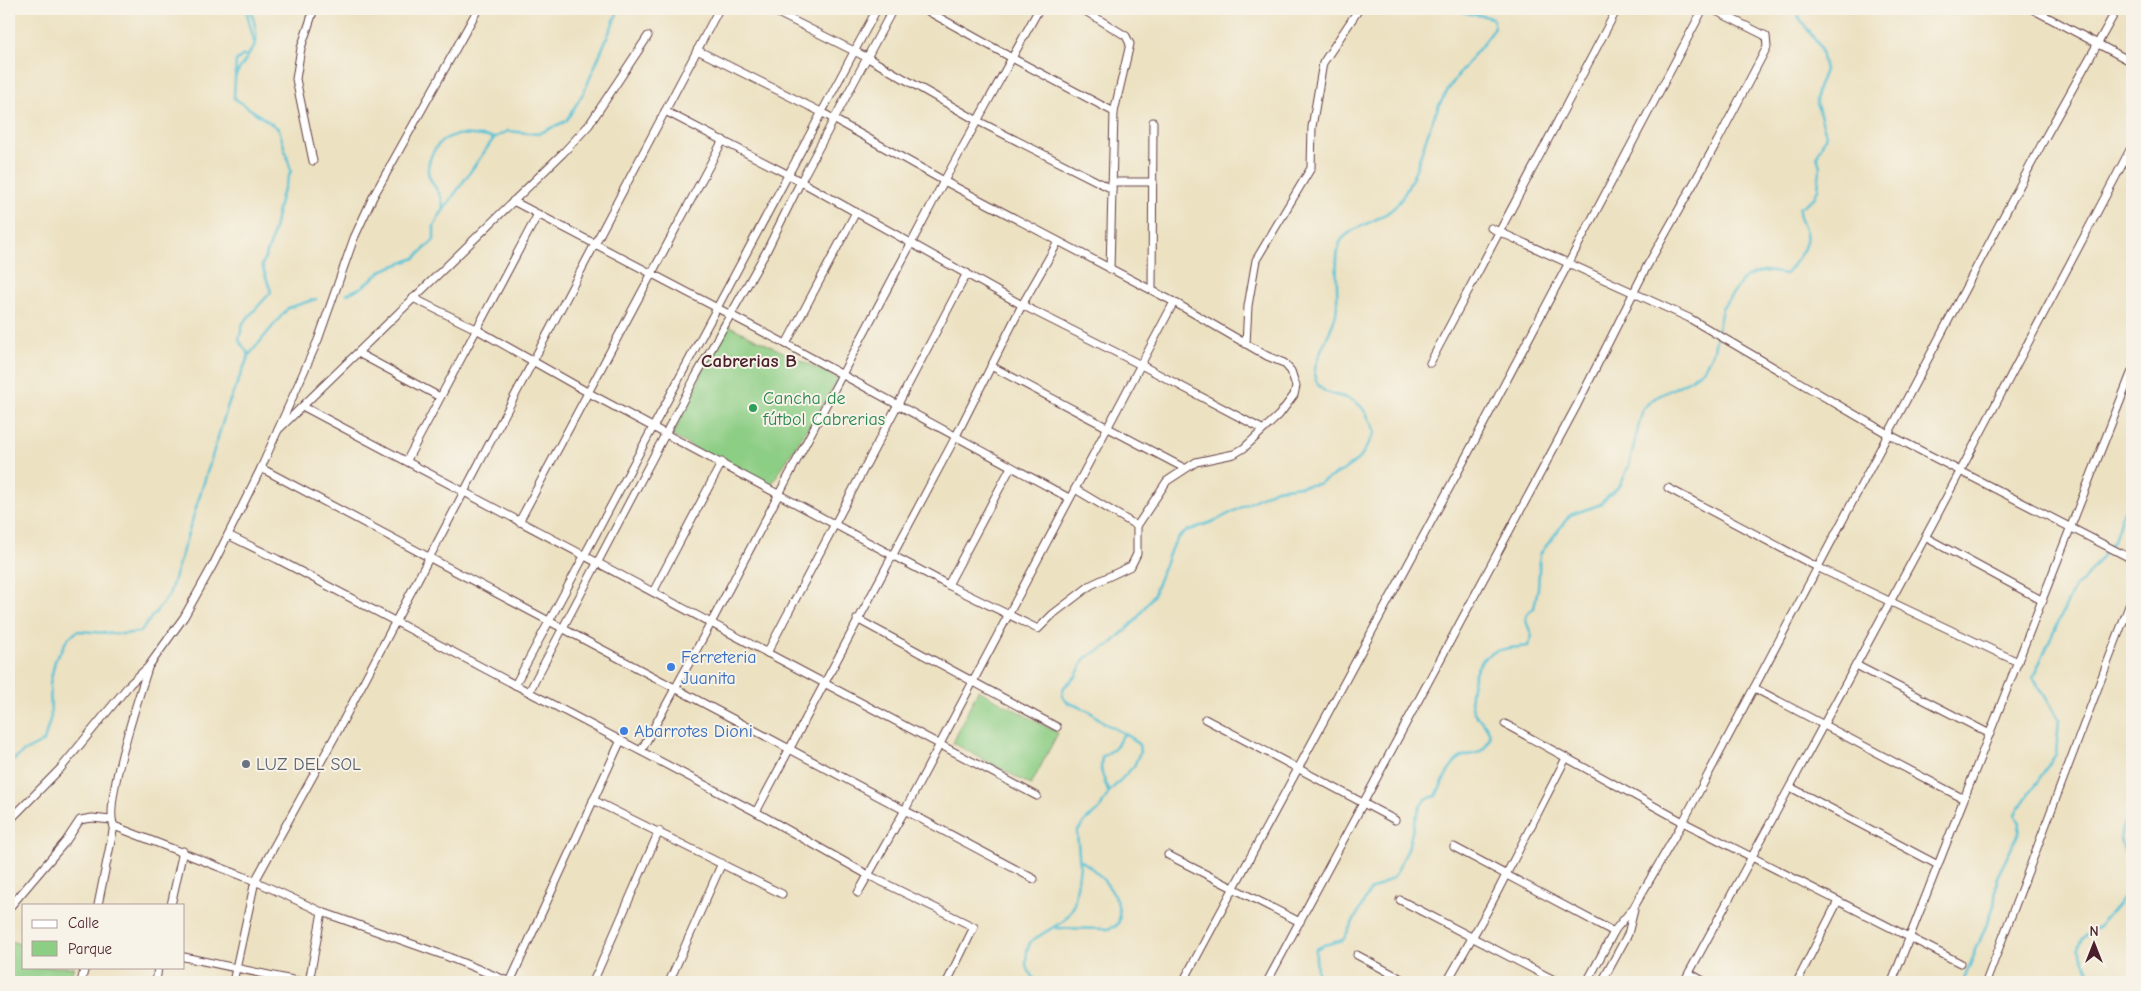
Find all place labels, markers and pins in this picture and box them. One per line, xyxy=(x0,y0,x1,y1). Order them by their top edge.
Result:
place label: Cancha de fútbol Cabrerias xyxy=(762,388,885,430)
marker: Cancha de fútbol Cabrerias xyxy=(747,402,759,414)
place label: Ferreteria Juanita xyxy=(681,647,757,689)
marker: Ferreteria Juanita xyxy=(665,661,677,673)
place label: Abarrotes Dioni xyxy=(634,721,753,742)
marker: Abarrotes Dioni xyxy=(618,725,630,737)
place label: LUZ DEL SOL xyxy=(256,754,361,775)
marker: LUZ DEL SOL xyxy=(240,758,252,770)

